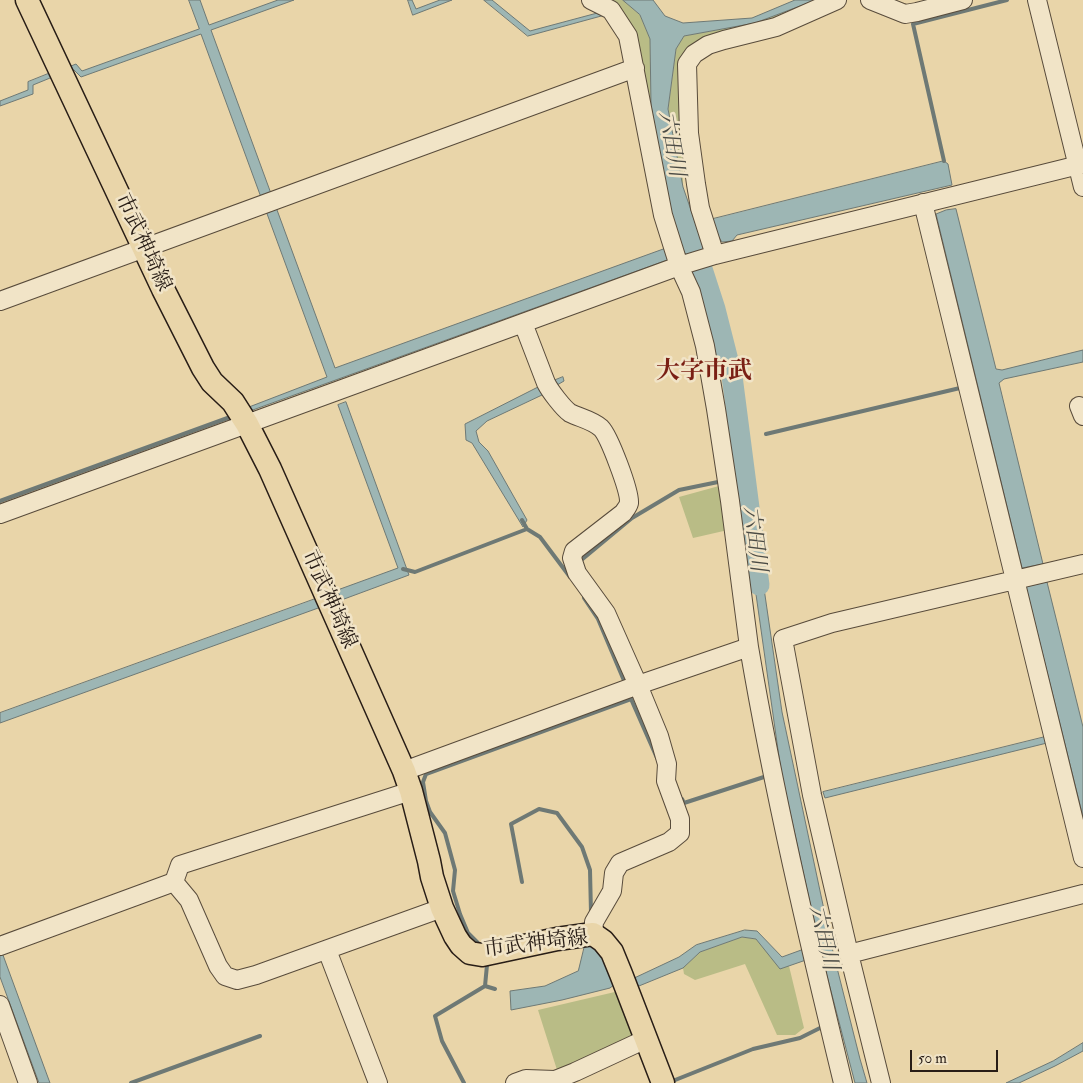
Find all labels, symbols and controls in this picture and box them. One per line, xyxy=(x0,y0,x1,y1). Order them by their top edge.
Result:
water label: 六田川 xyxy=(651,109,689,179)
street label: 市武神埼線 xyxy=(108,190,176,296)
district label: 大字市武 xyxy=(656,359,752,387)
water label: 六田川 xyxy=(736,505,770,573)
street label: 市武神埼線 xyxy=(295,547,361,653)
water label: 六田川 xyxy=(802,903,842,973)
street label: 市武神埼線 xyxy=(482,926,590,964)
scale bar xyxy=(913,1040,1000,1072)
text: 50 m xyxy=(918,1049,947,1068)

